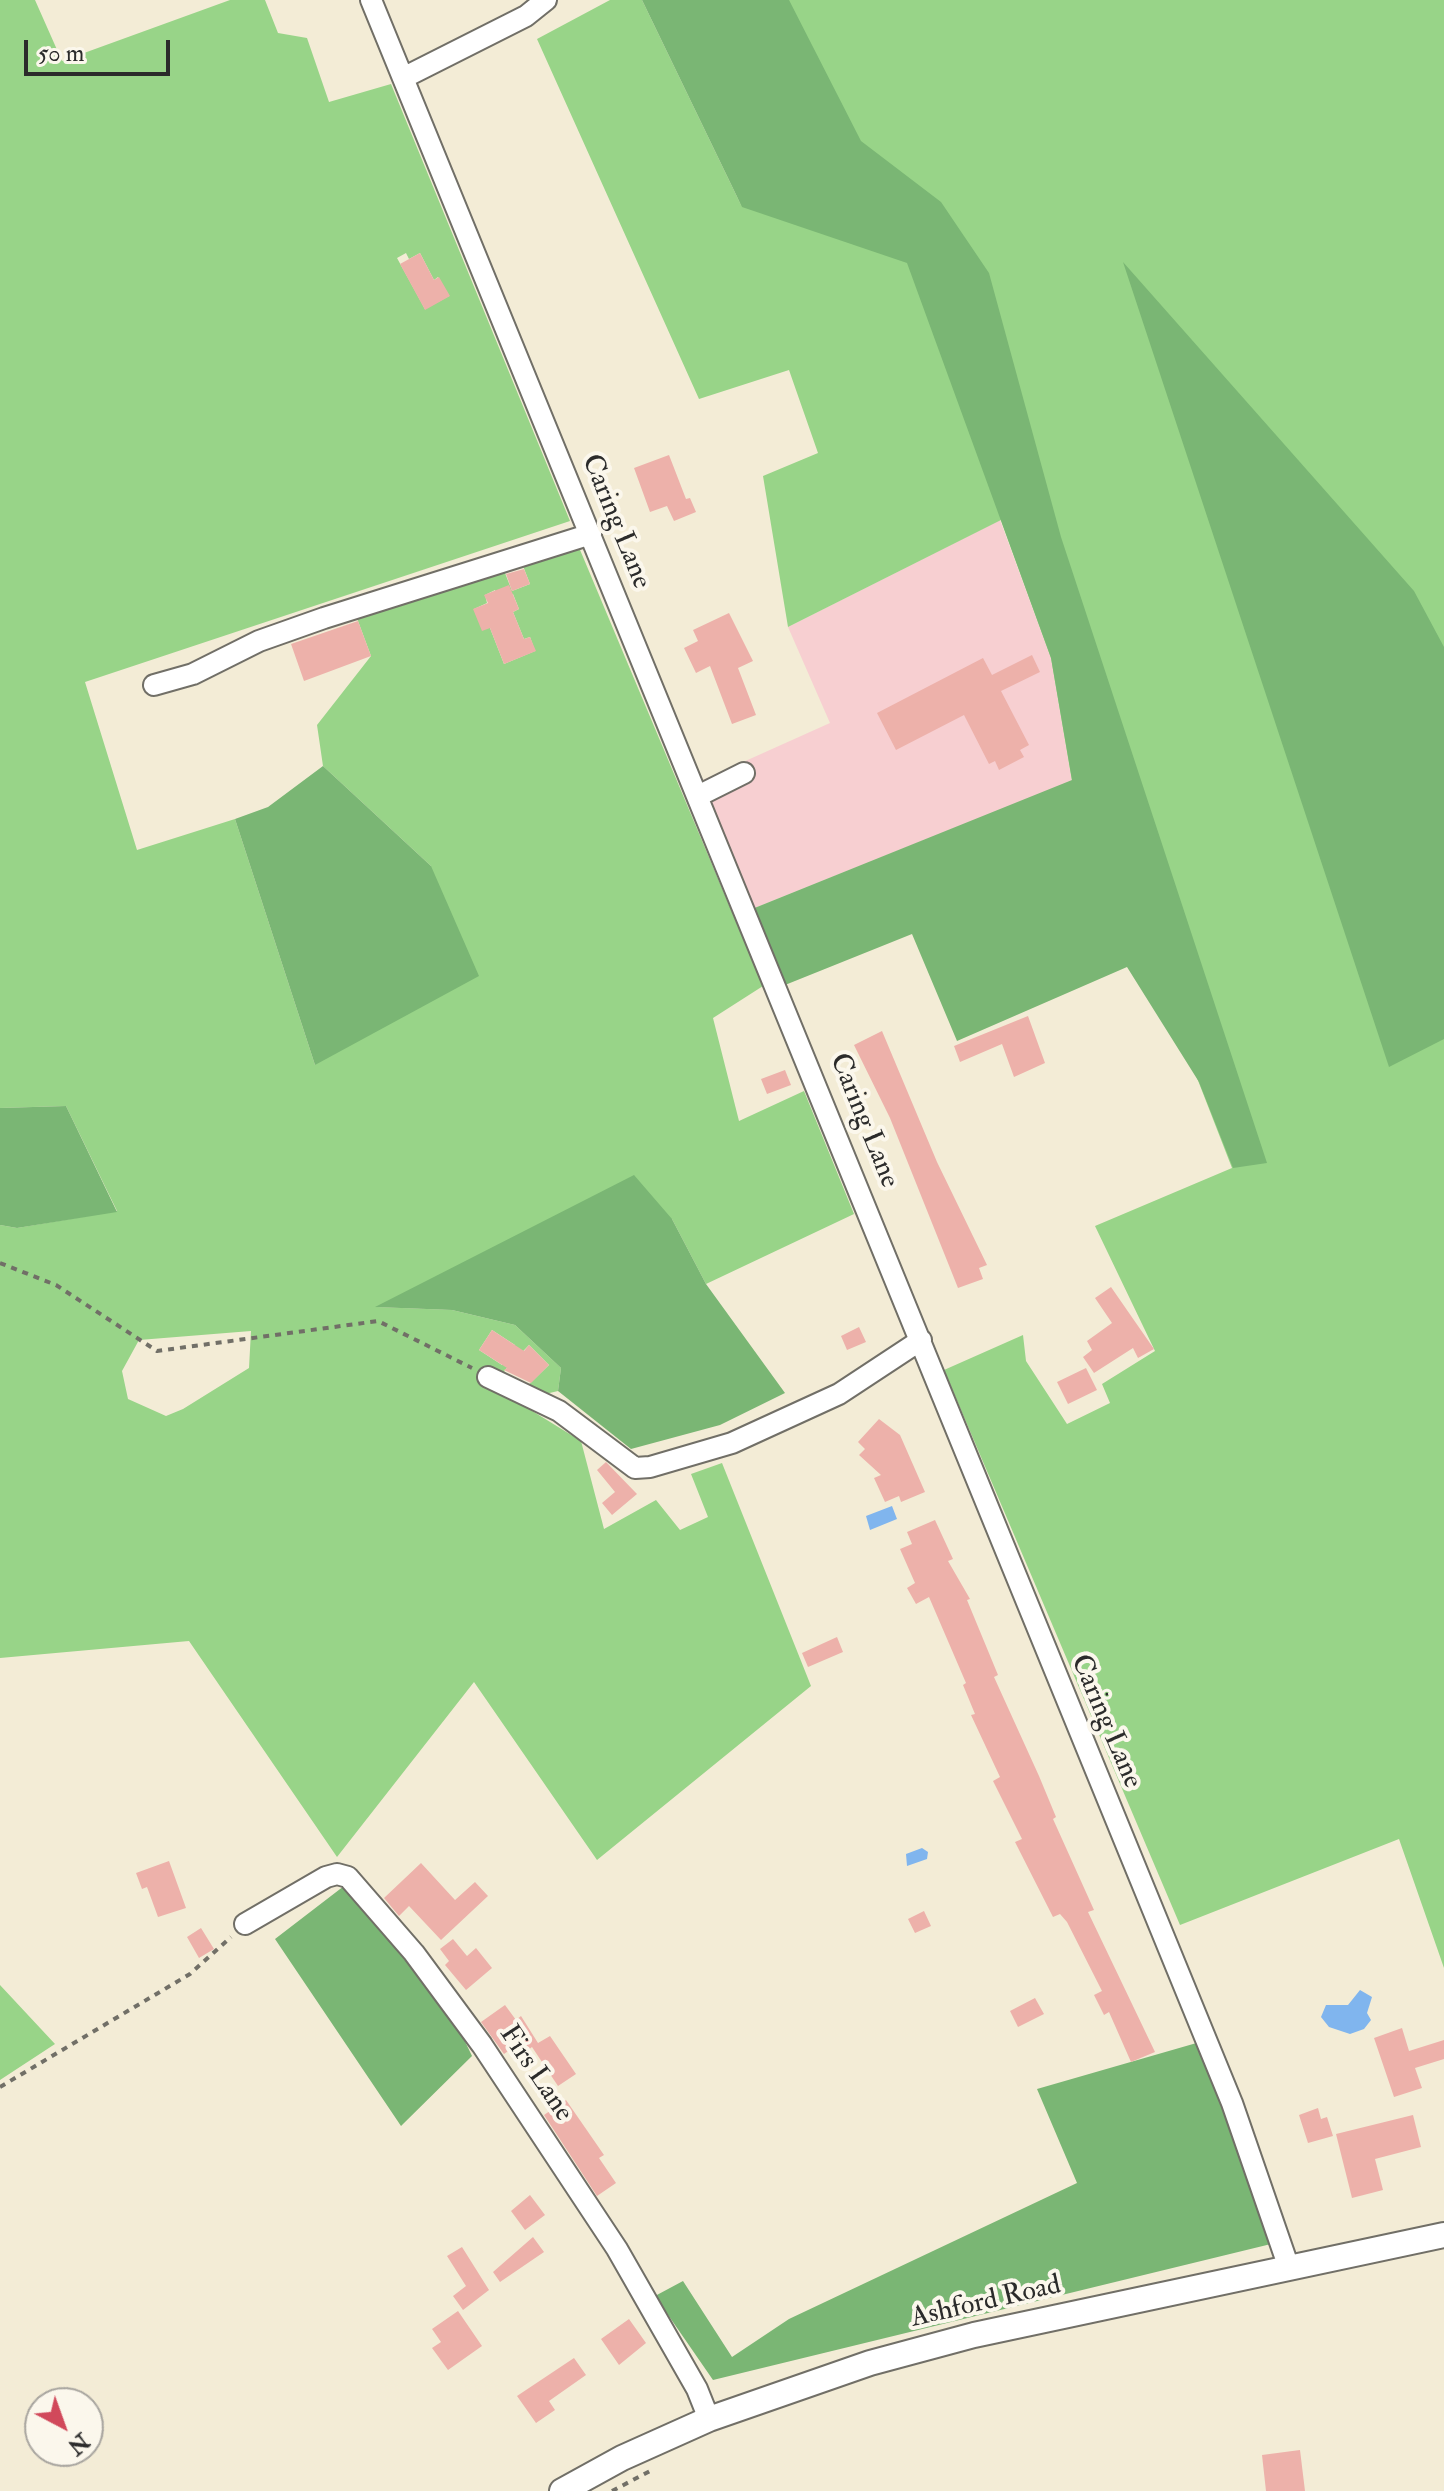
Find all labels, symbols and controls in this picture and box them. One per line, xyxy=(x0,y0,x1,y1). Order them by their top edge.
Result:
scale bar xyxy=(28,24,174,74)
text: 50 m xyxy=(38,38,84,69)
street label: Caring Lane xyxy=(573,450,657,594)
street label: Caring Lane xyxy=(821,1049,905,1193)
street label: Caring Lane xyxy=(1062,1650,1148,1794)
street label: Firs Lane xyxy=(491,2020,579,2128)
street label: Ashford Road xyxy=(908,2269,1064,2337)
north arrow xyxy=(24,2387,104,2467)
text: N xyxy=(62,2427,95,2461)

